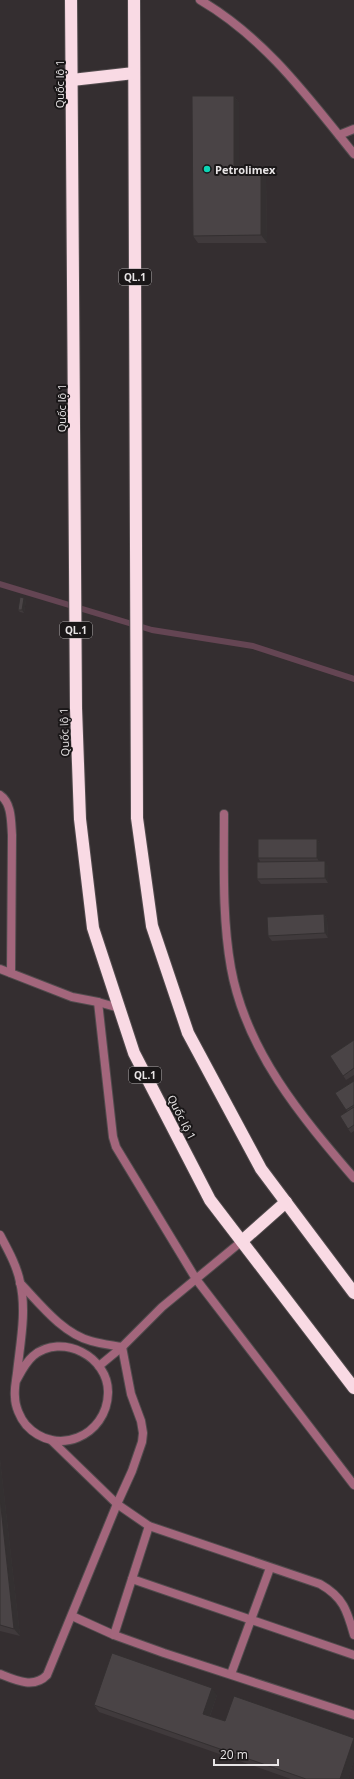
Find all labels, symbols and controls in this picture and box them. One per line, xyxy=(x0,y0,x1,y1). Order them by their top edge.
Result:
street label: Quốc lộ 1 xyxy=(52,60,67,108)
place label: Petrolimex xyxy=(215,162,276,177)
marker: Petrolimex xyxy=(202,164,212,174)
road number: QL.1 xyxy=(119,269,151,285)
street label: Quốc lộ 1 xyxy=(54,384,69,432)
road number: QL.1 xyxy=(60,622,92,638)
street label: Quốc lộ 1 xyxy=(56,707,72,757)
road number: QL.1 xyxy=(129,1067,161,1083)
street label: Quốc lộ 1 xyxy=(164,1092,200,1142)
scale bar xyxy=(214,1741,278,1767)
text: 20 m xyxy=(220,1746,248,1763)

